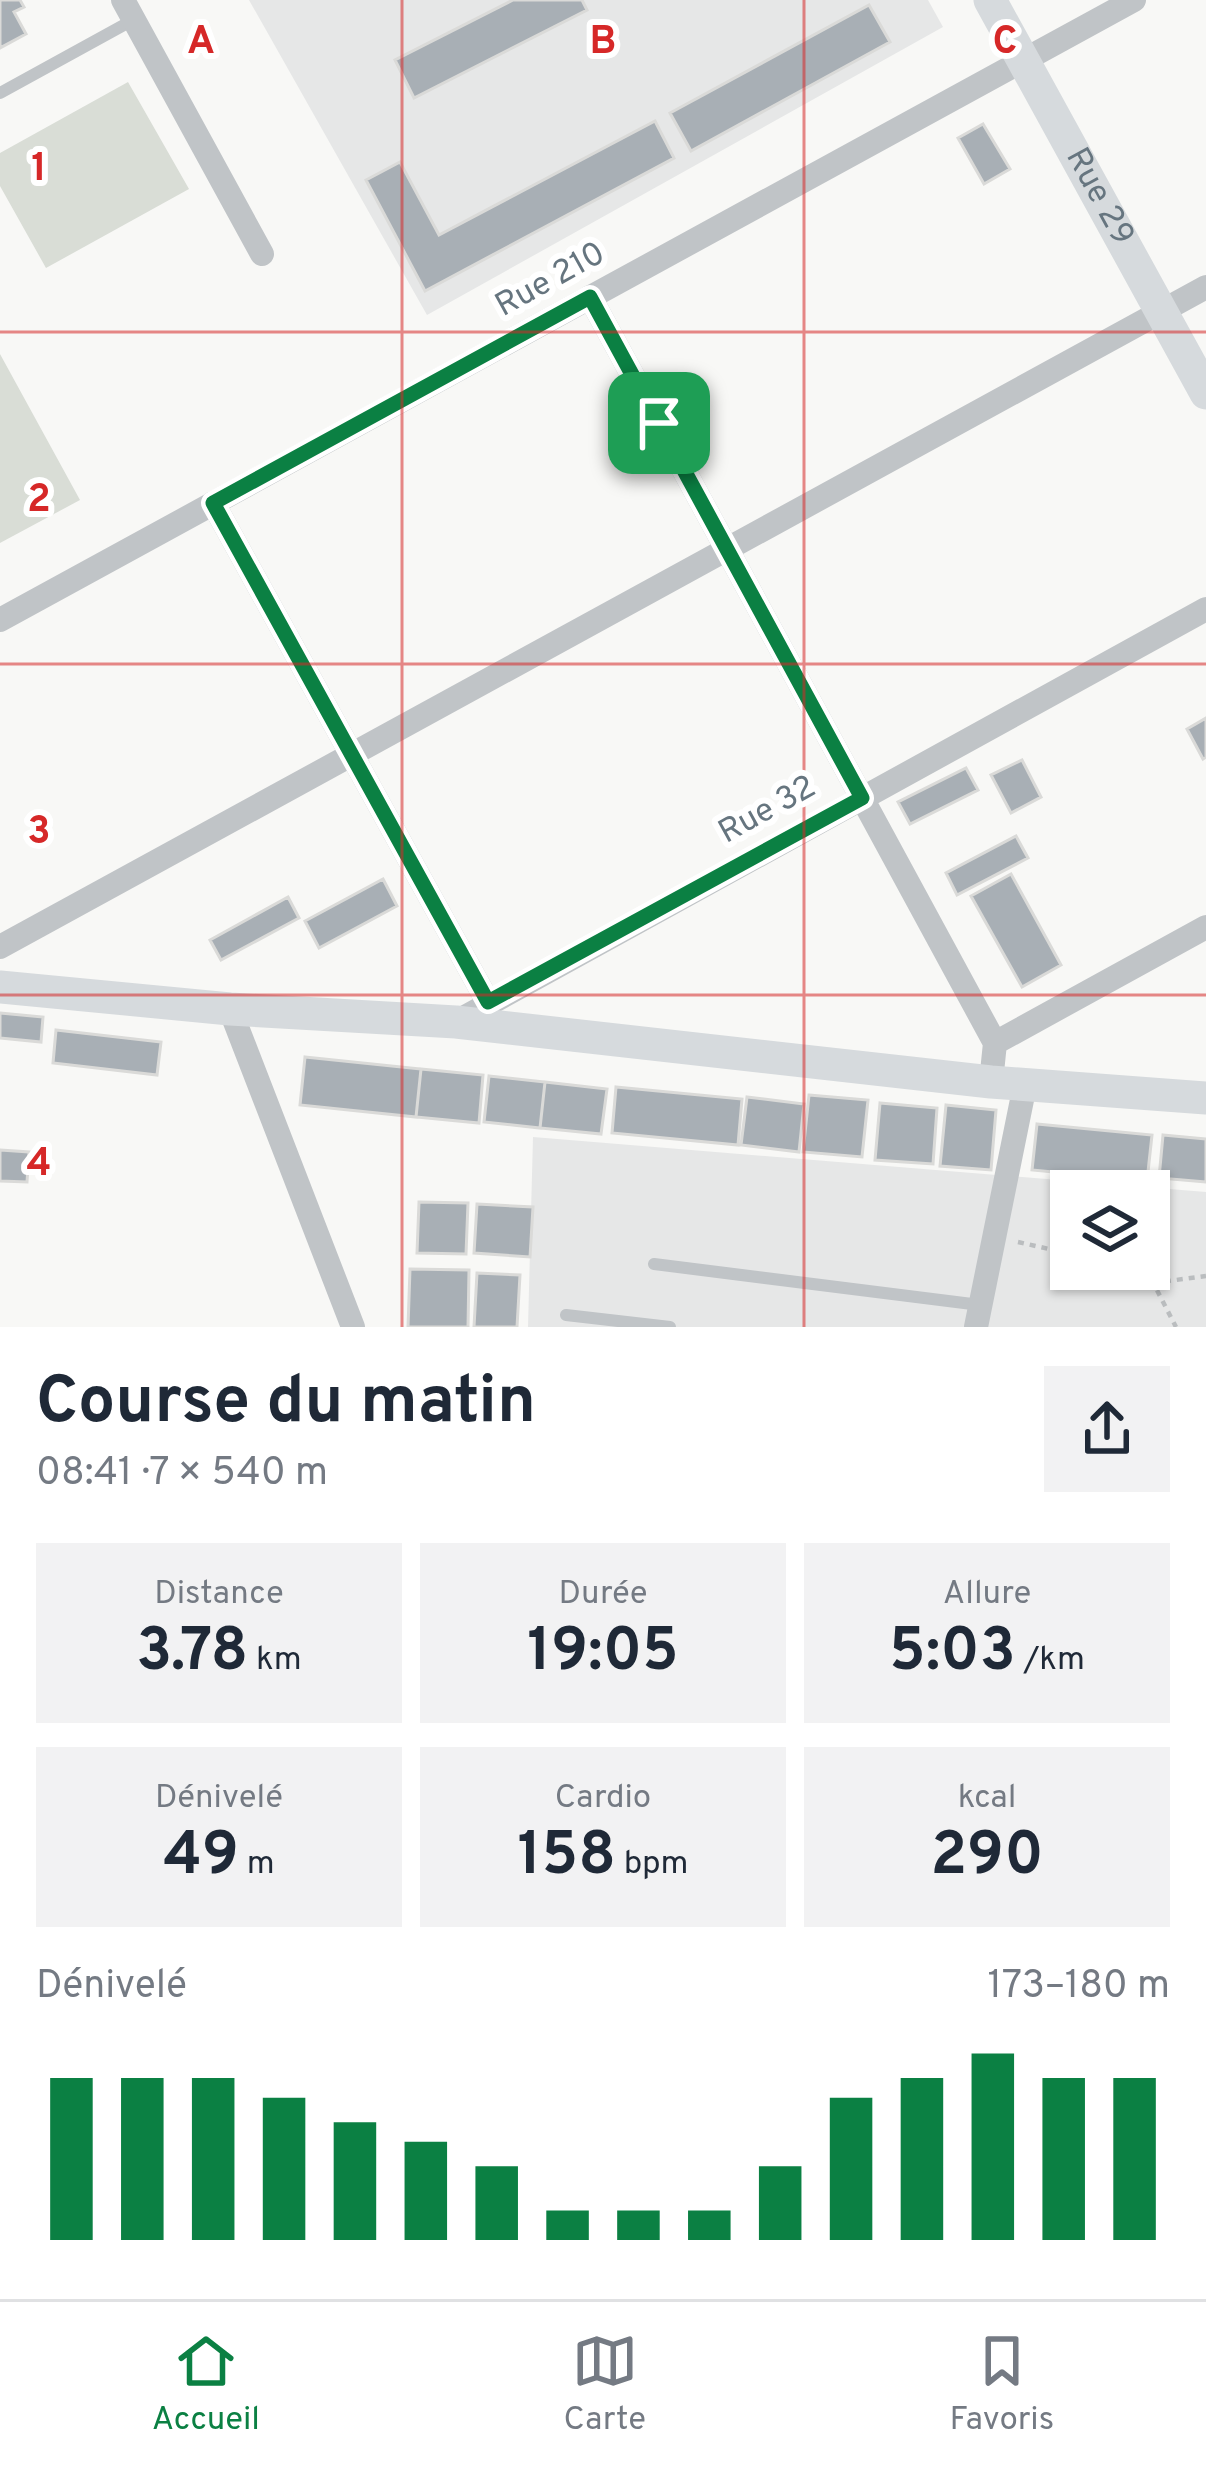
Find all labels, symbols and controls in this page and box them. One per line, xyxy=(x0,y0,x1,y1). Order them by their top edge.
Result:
text: A xyxy=(187,19,215,68)
text: B xyxy=(590,19,616,68)
text: C xyxy=(993,19,1017,68)
street label: Rue 29 xyxy=(1055,141,1142,253)
text: 1 xyxy=(31,146,47,195)
street label: Rue 210 xyxy=(489,234,613,328)
pin xyxy=(608,372,710,474)
icon: arrive xyxy=(626,390,692,456)
text: 2 xyxy=(27,477,51,526)
street label: Rue 32 xyxy=(712,767,824,855)
text: 3 xyxy=(27,809,51,858)
text: 4 xyxy=(26,1141,52,1190)
map controls xyxy=(1050,1170,1170,1290)
button: layers xyxy=(1050,1170,1170,1290)
text: Course du matin xyxy=(36,1363,536,1446)
button: share xyxy=(1044,1366,1170,1492)
text: 08:41 · 7 × 540 m xyxy=(36,1450,328,1499)
text: Distance xyxy=(154,1574,284,1616)
text: Durée xyxy=(559,1574,647,1616)
text: Allure xyxy=(943,1574,1031,1616)
text: 3.78 xyxy=(136,1616,248,1692)
text: 19:05 xyxy=(527,1616,679,1692)
text: 5:03 xyxy=(889,1616,1016,1692)
text: km xyxy=(248,1640,302,1682)
text: /km xyxy=(1016,1640,1085,1682)
text: Dénivelé xyxy=(155,1778,283,1820)
text: Cardio xyxy=(555,1778,651,1820)
text: kcal xyxy=(958,1778,1016,1820)
text: 49 xyxy=(163,1820,239,1896)
text: 158 xyxy=(518,1820,616,1896)
text: 290 xyxy=(930,1820,1044,1896)
text: m xyxy=(239,1844,275,1886)
text: bpm xyxy=(616,1844,688,1886)
text: Dénivelé xyxy=(36,1963,187,2012)
text: 173–180 m xyxy=(987,1963,1170,2012)
tab: Accueil xyxy=(152,2328,260,2442)
tab: Carte xyxy=(564,2328,646,2442)
tab: Favoris xyxy=(950,2328,1054,2442)

